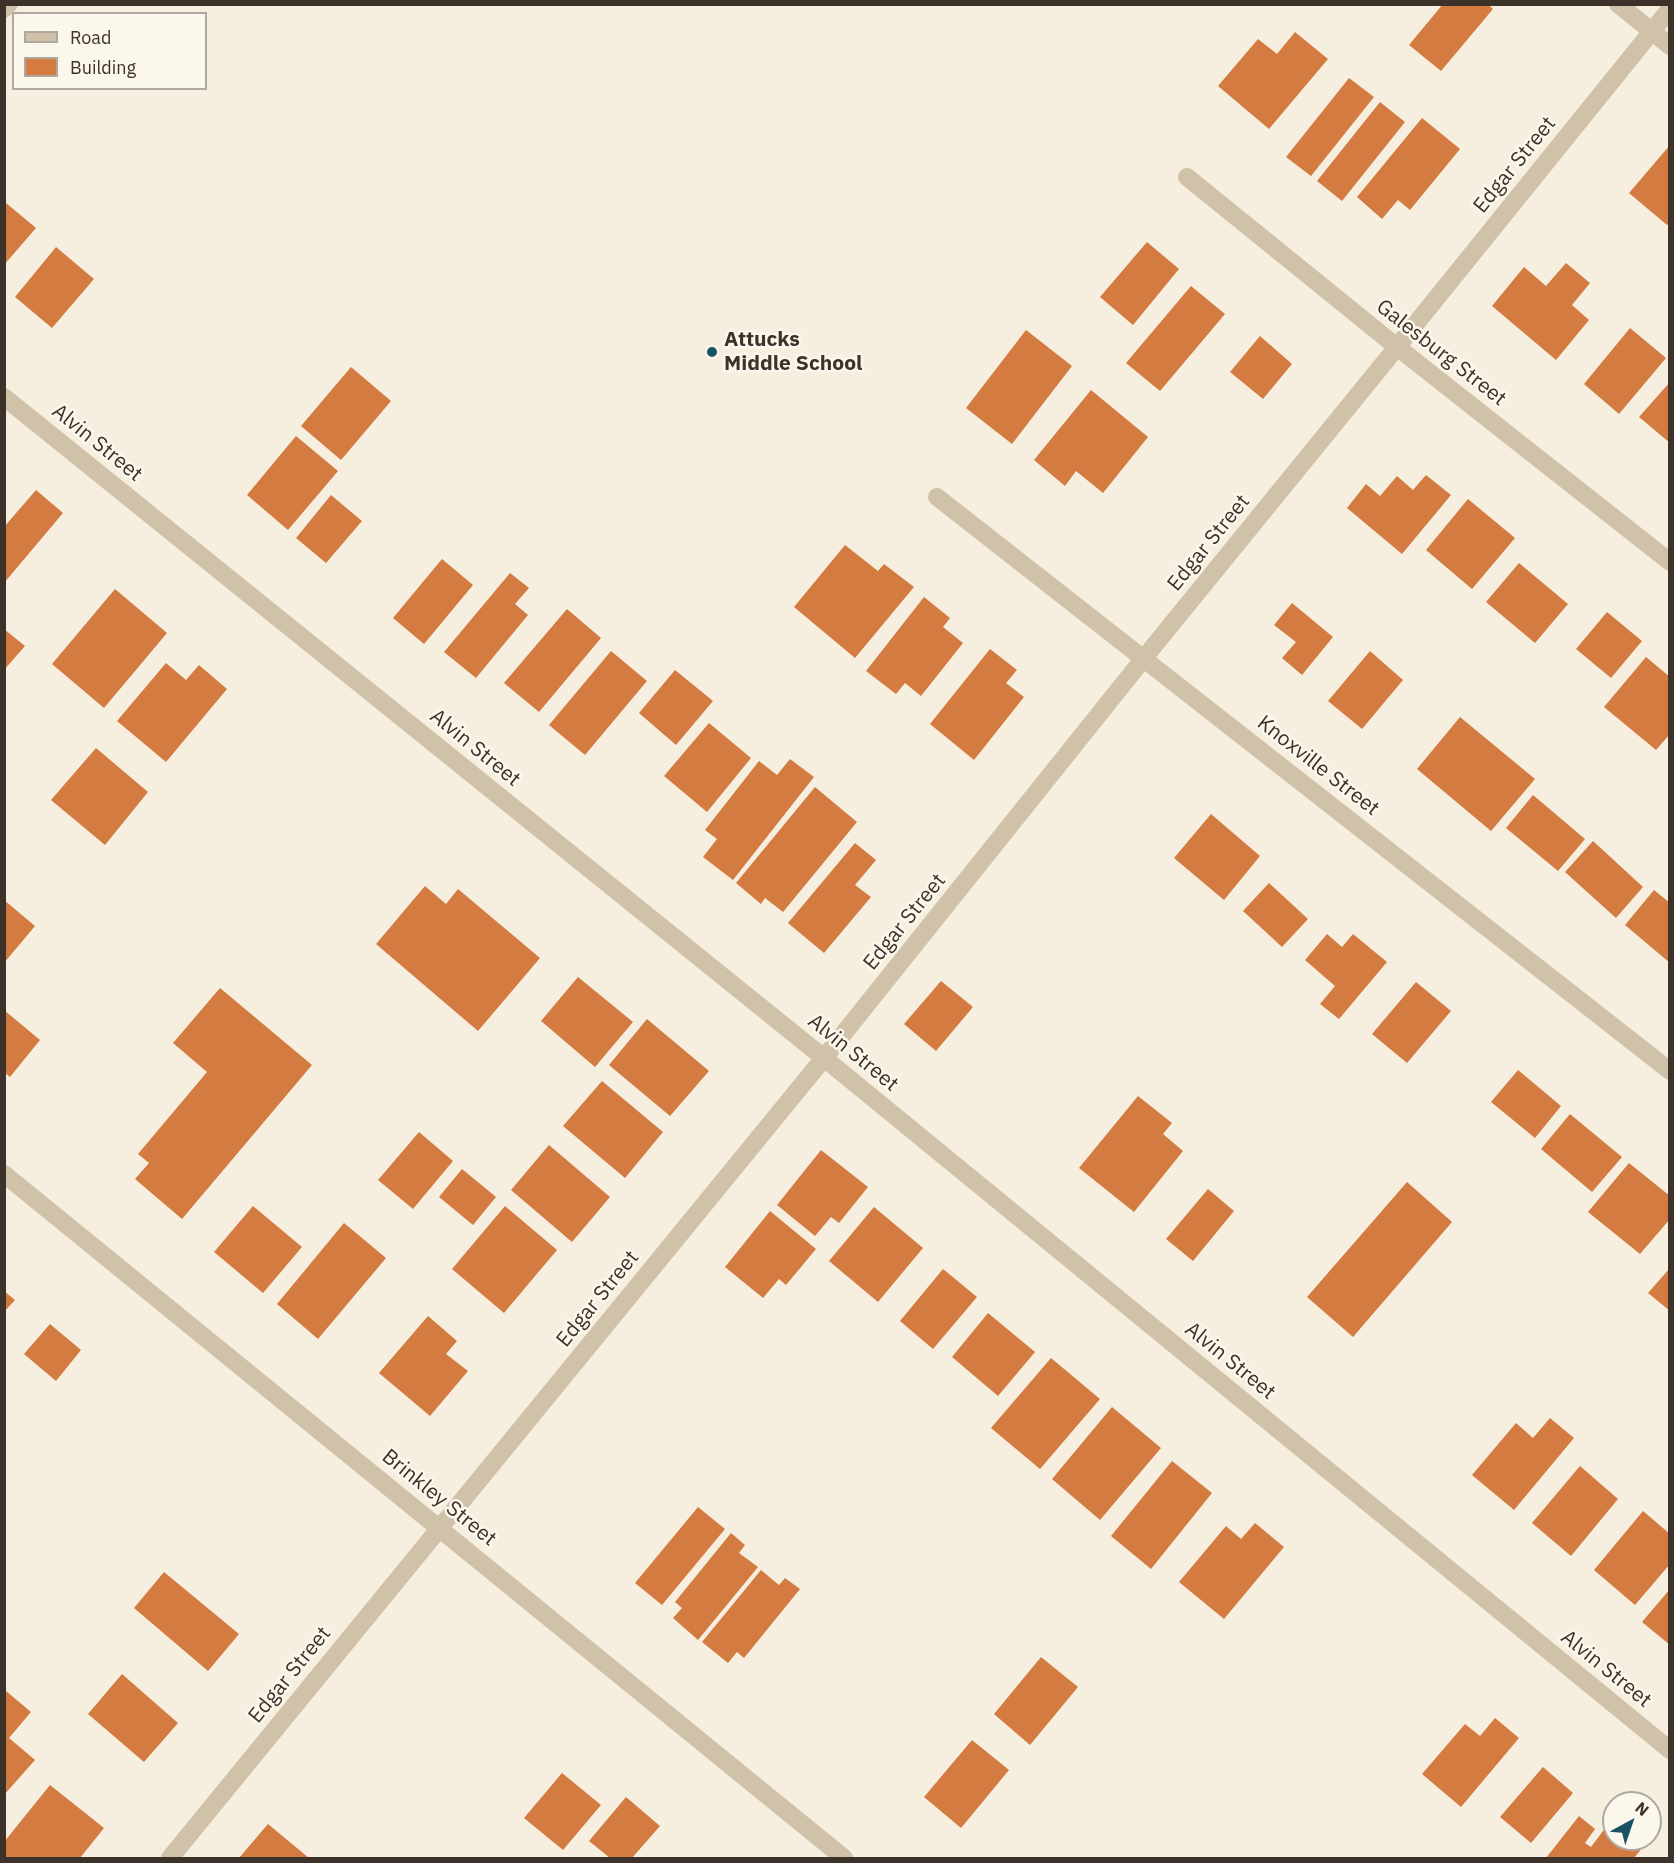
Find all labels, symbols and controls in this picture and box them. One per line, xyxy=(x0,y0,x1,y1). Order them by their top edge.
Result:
legend xyxy=(12,12,207,90)
text: Road xyxy=(70,26,111,49)
text: Building xyxy=(70,56,136,79)
street label: Edgar Street xyxy=(1468,112,1562,218)
street label: Galesburg Street xyxy=(1371,294,1511,412)
place label: Attucks Middle School xyxy=(724,327,862,377)
marker: Attucks Middle School xyxy=(705,345,719,359)
street label: Alvin Street xyxy=(47,399,147,487)
street label: Edgar Street xyxy=(1162,490,1256,596)
street label: Alvin Street xyxy=(425,704,525,792)
street label: Knoxville Street xyxy=(1252,710,1384,822)
street label: Edgar Street xyxy=(858,869,952,975)
street label: Alvin Street xyxy=(803,1009,903,1097)
street label: Edgar Street xyxy=(551,1246,645,1352)
street label: Alvin Street xyxy=(1180,1317,1280,1405)
street label: Brinkley Street xyxy=(377,1444,501,1552)
street label: Edgar Street xyxy=(243,1622,337,1728)
street label: Alvin Street xyxy=(1556,1625,1656,1713)
north arrow xyxy=(1602,1791,1662,1851)
text: N xyxy=(1631,1797,1653,1820)

